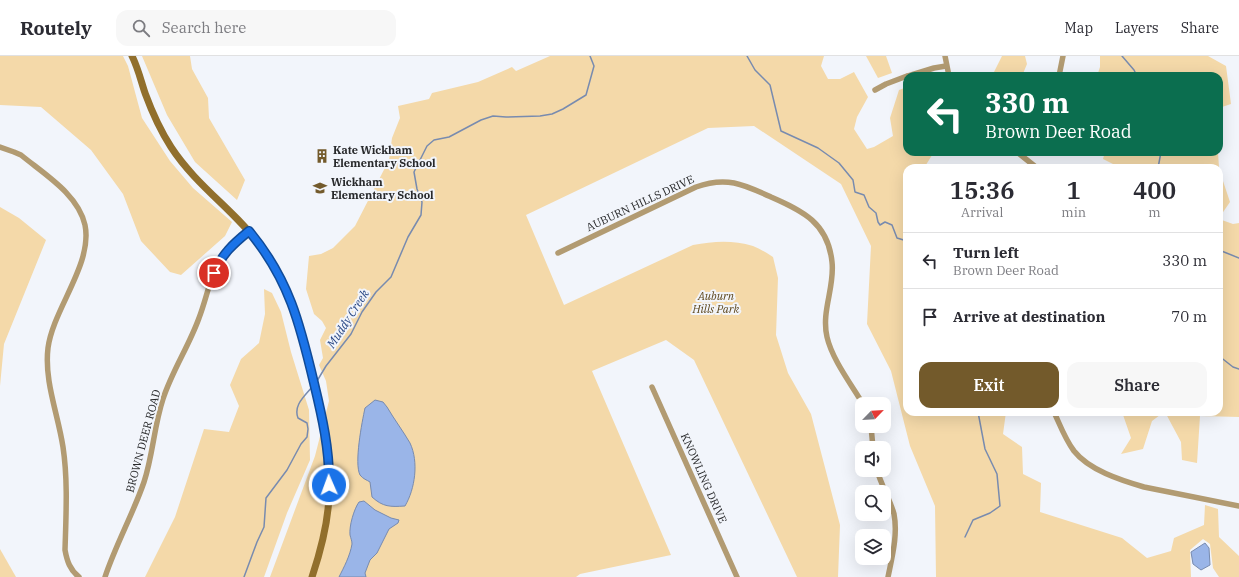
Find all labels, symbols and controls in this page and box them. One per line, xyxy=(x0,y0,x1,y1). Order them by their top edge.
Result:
search box xyxy=(116,10,396,46)
text: Routely xyxy=(20,16,92,40)
icon: search xyxy=(130,17,152,39)
text: Search here xyxy=(162,18,246,37)
text: Map xyxy=(1065,19,1093,37)
text: Layers xyxy=(1115,19,1159,37)
text: Share xyxy=(1181,19,1219,37)
text: 330 m xyxy=(985,84,1069,121)
icon: left xyxy=(919,88,971,140)
text: Brown Deer Road xyxy=(985,120,1132,143)
place label: Kate Wickham Elementary School xyxy=(333,143,436,170)
building icon: Kate Wickham Elementary School xyxy=(314,148,330,164)
street label: AUBURN HILLS DRIVE xyxy=(584,172,696,234)
text: 15:36 xyxy=(950,174,1015,206)
text: 1 xyxy=(1067,174,1081,206)
text: 400 xyxy=(1133,174,1176,206)
place label: Wickham Elementary School xyxy=(331,175,434,202)
school or university icon: Wickham Elementary School xyxy=(312,180,328,196)
text: Arrival xyxy=(961,204,1003,221)
text: min xyxy=(1061,204,1086,221)
text: m xyxy=(1148,204,1161,221)
text: Turn left xyxy=(953,243,1019,262)
icon: left xyxy=(919,250,941,272)
text: 330 m xyxy=(1162,251,1207,270)
pin xyxy=(197,256,231,290)
icon: arrive xyxy=(203,262,225,284)
text: Brown Deer Road xyxy=(953,262,1059,279)
water label: Muddy Creek xyxy=(323,286,372,352)
park label: Auburn Hills Park xyxy=(692,289,740,316)
icon: arrive xyxy=(919,306,941,328)
text: Arrive at destination xyxy=(953,307,1105,326)
text: 70 m xyxy=(1171,307,1207,326)
button: Exit xyxy=(919,362,1059,408)
button: Share xyxy=(1067,362,1207,408)
street label: BROWN DEER ROAD xyxy=(123,388,164,494)
north arrow xyxy=(855,397,891,433)
map controls xyxy=(855,397,891,565)
street label: KNOWLING DRIVE xyxy=(678,431,730,525)
button: sound xyxy=(855,441,891,477)
position arrow xyxy=(308,464,350,506)
button: search xyxy=(855,485,891,521)
button: layers xyxy=(855,529,891,565)

